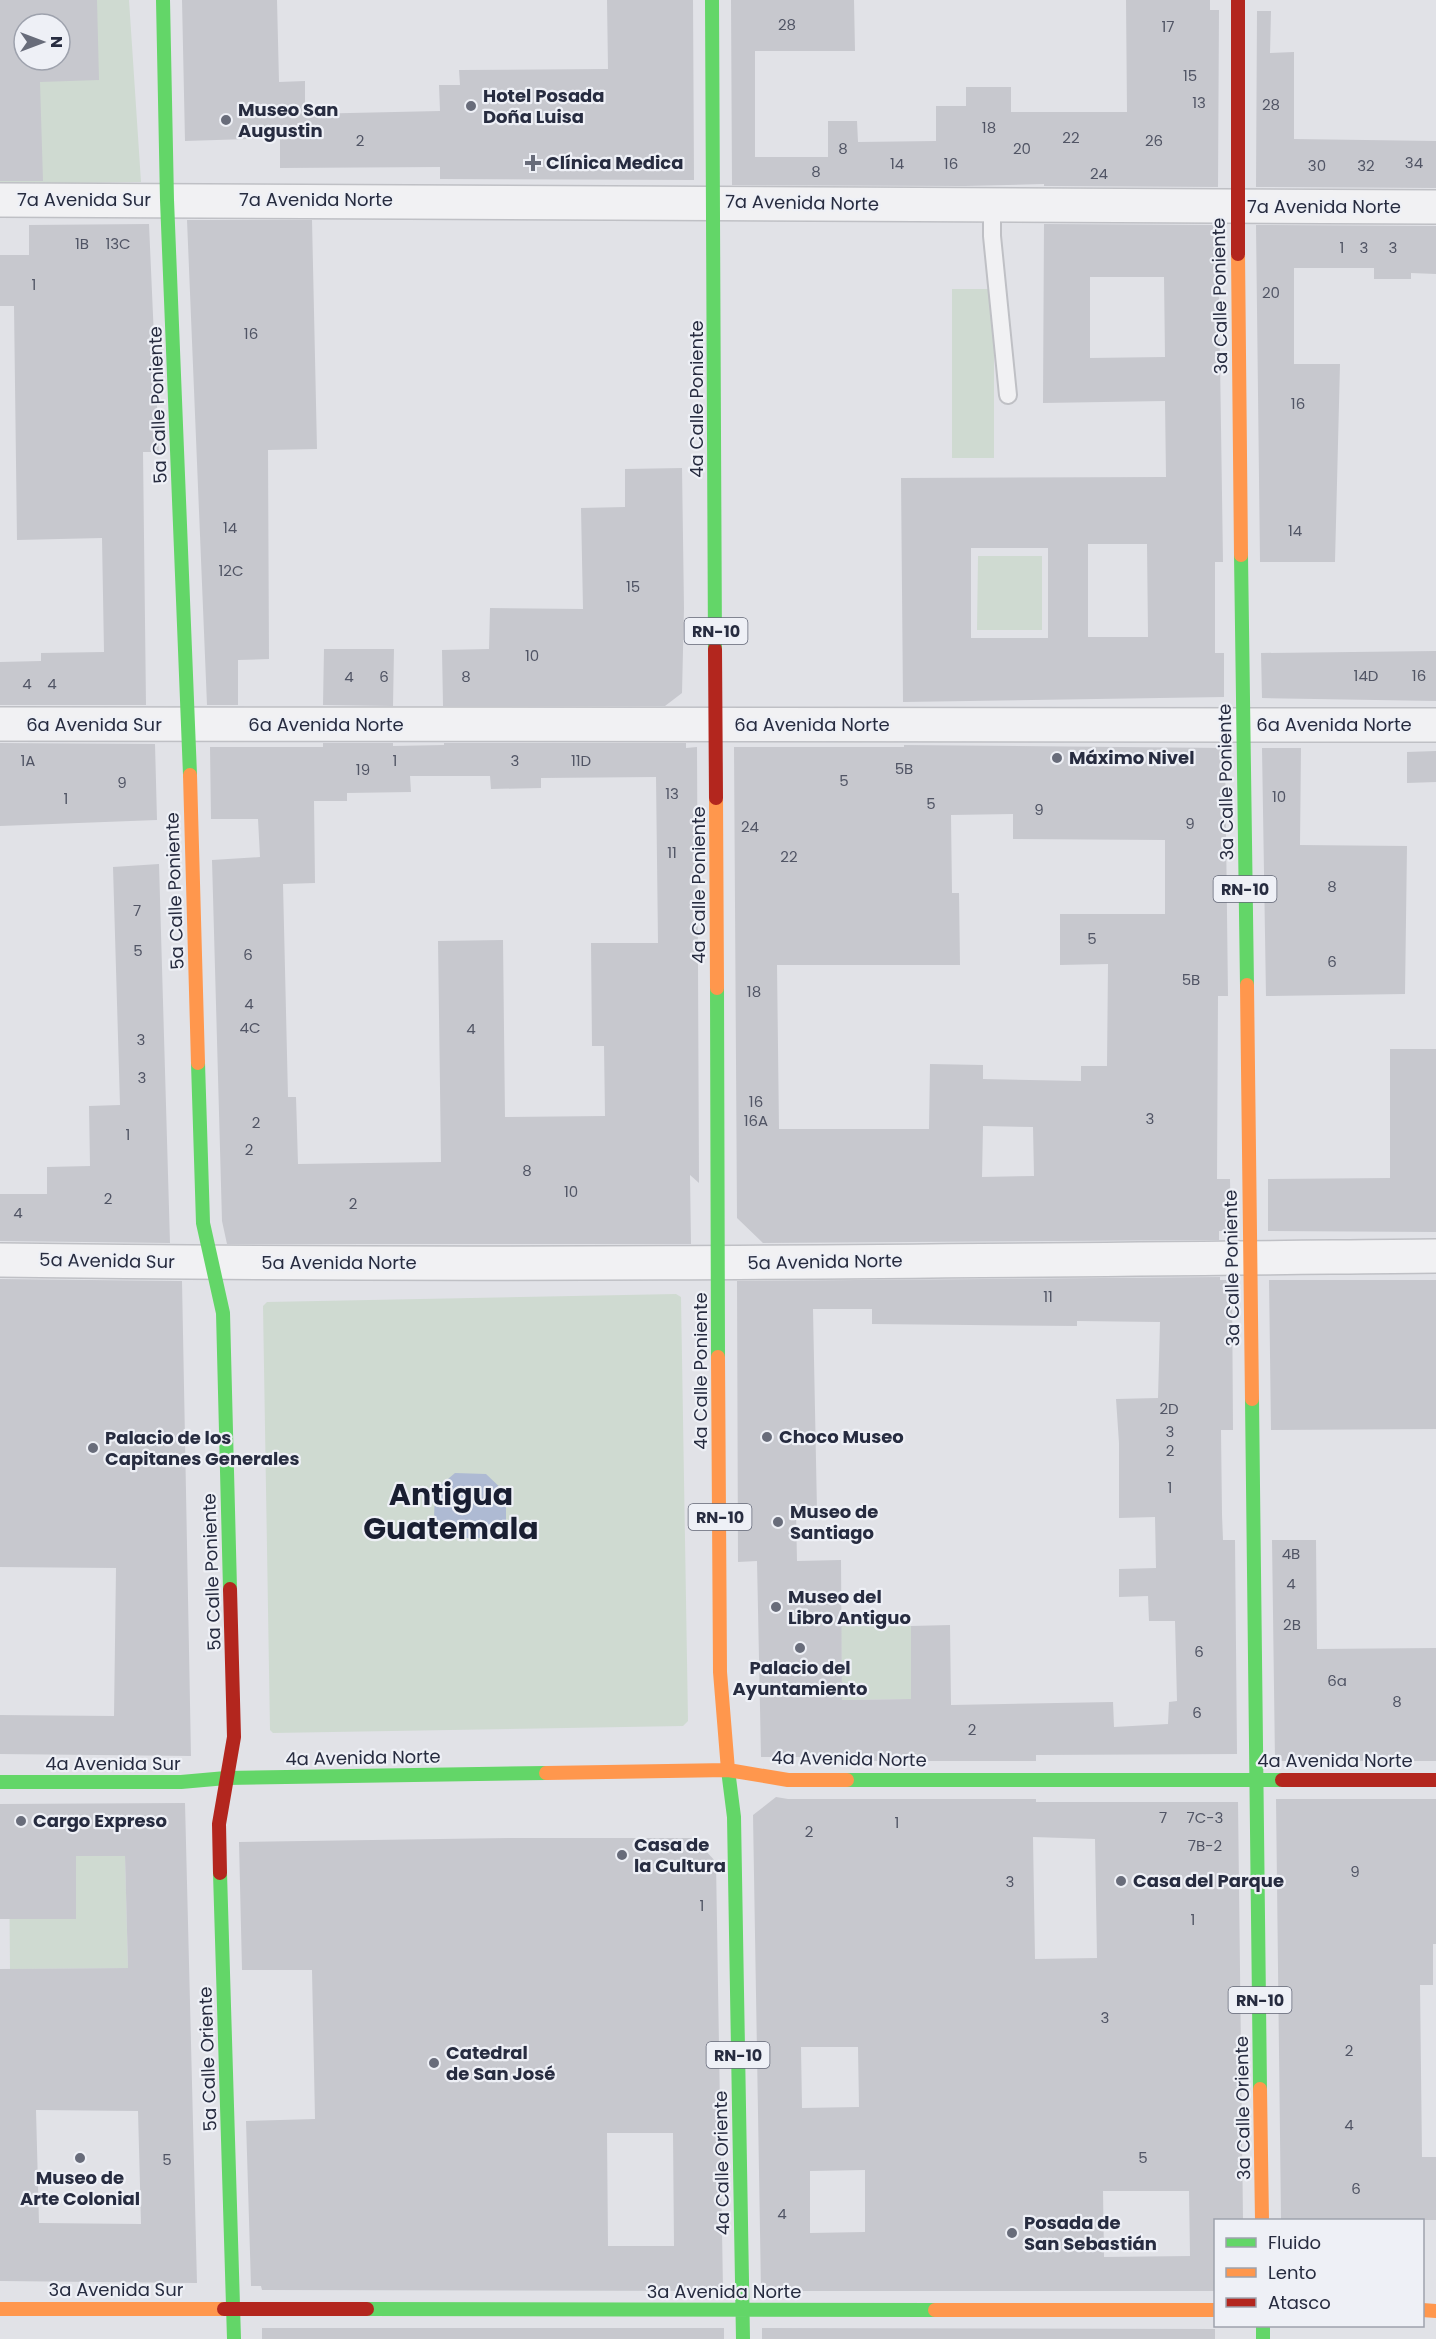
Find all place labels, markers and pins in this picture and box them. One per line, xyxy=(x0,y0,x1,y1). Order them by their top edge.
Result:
place label: Hotel Posada Doña Luisa xyxy=(483,83,605,129)
place label: Museo San Augustin xyxy=(238,97,339,143)
marker: Hotel Posada Doña Luisa xyxy=(464,99,478,113)
marker: Museo San Augustin xyxy=(219,113,233,127)
place label: Clínica Medica xyxy=(546,150,683,175)
marker: Clínica Medica xyxy=(524,154,542,172)
place label: Máximo Nivel xyxy=(1069,745,1195,770)
marker: Máximo Nivel xyxy=(1050,751,1064,765)
place label: Choco Museo xyxy=(779,1424,904,1449)
place label: Palacio de los Capitanes Generales xyxy=(105,1425,299,1471)
marker: Choco Museo xyxy=(760,1430,774,1444)
marker: Palacio de los Capitanes Generales xyxy=(86,1441,100,1455)
place label: Museo de Santiago xyxy=(790,1499,878,1545)
marker: Museo de Santiago xyxy=(771,1515,785,1529)
place label: Museo del Libro Antiguo xyxy=(788,1584,911,1630)
marker: Museo del Libro Antiguo xyxy=(769,1600,783,1614)
marker: Palacio del Ayuntamiento xyxy=(793,1641,807,1655)
place label: Palacio del Ayuntamiento xyxy=(733,1655,867,1701)
place label: Cargo Expreso xyxy=(33,1808,167,1833)
marker: Cargo Expreso xyxy=(14,1814,28,1828)
place label: Casa de la Cultura xyxy=(634,1832,726,1878)
marker: Casa de la Cultura xyxy=(615,1848,629,1862)
place label: Casa del Parque xyxy=(1133,1868,1284,1893)
marker: Casa del Parque xyxy=(1114,1874,1128,1888)
place label: Catedral de San José xyxy=(446,2040,555,2086)
marker: Catedral de San José xyxy=(427,2056,441,2070)
marker: Museo de Arte Colonial xyxy=(73,2151,87,2165)
place label: Museo de Arte Colonial xyxy=(20,2165,140,2211)
place label: Posada de San Sebastián xyxy=(1024,2210,1157,2256)
marker: Posada de San Sebastián xyxy=(1005,2226,1019,2240)

